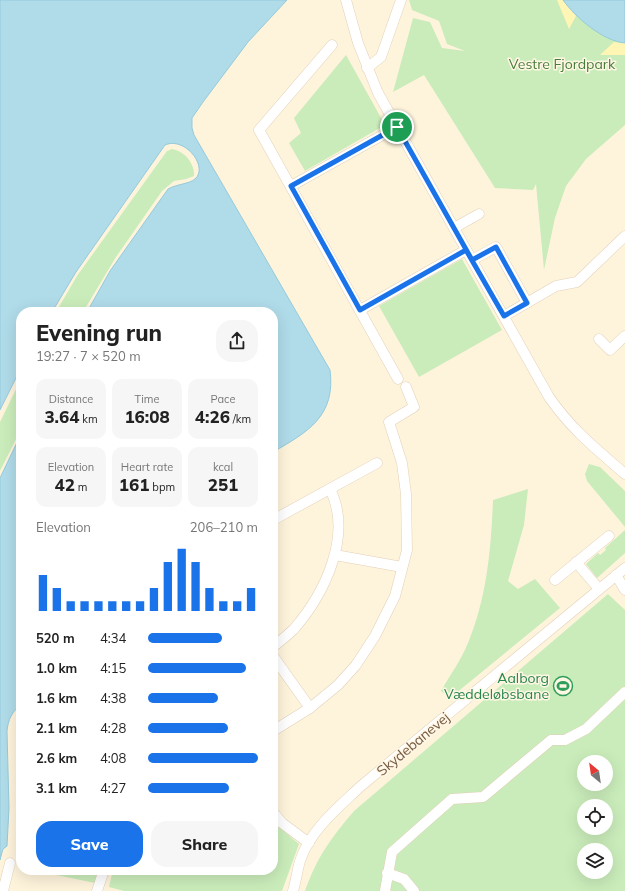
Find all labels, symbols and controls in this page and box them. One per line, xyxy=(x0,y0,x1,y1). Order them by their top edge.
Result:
park label: Vestre Fjordpark xyxy=(509,55,616,73)
pin xyxy=(380,110,414,144)
icon: arrive xyxy=(386,116,408,138)
text: Evening run xyxy=(36,319,162,347)
button: share xyxy=(216,320,258,362)
text: 19:27 · 7 × 520 m xyxy=(36,348,141,364)
text: Distance xyxy=(49,392,93,406)
text: Time xyxy=(135,392,159,406)
text: Pace xyxy=(211,392,235,406)
text: 3.64 xyxy=(44,406,79,427)
text: 16:08 xyxy=(124,406,170,427)
text: 4:26 xyxy=(195,406,230,427)
text: km xyxy=(79,412,98,426)
text: /km xyxy=(230,412,251,426)
text: Elevation xyxy=(48,460,94,474)
text: Heart rate xyxy=(121,460,173,474)
text: kcal xyxy=(213,460,233,474)
text: 42 xyxy=(55,474,75,495)
text: 161 xyxy=(119,474,149,495)
text: 251 xyxy=(208,474,238,495)
text: m xyxy=(75,480,87,494)
text: bpm xyxy=(149,480,175,494)
text: Elevation xyxy=(36,519,91,535)
text: 206–210 m xyxy=(190,519,258,535)
text: 520 m xyxy=(36,630,75,646)
text: 4:34 xyxy=(100,630,126,646)
text: 1.0 km xyxy=(36,660,77,676)
text: 4:15 xyxy=(100,660,126,676)
place label: Aalborg Væddeløbsbane xyxy=(444,669,549,703)
sports icon: Aalborg Væddeløbsbane xyxy=(552,675,574,697)
text: 1.6 km xyxy=(36,690,77,706)
text: 4:38 xyxy=(100,690,126,706)
street label: Skydebanevej xyxy=(373,708,453,780)
text: 2.1 km xyxy=(36,720,77,736)
text: 4:28 xyxy=(100,720,126,736)
text: 2.6 km xyxy=(36,750,77,766)
text: 4:08 xyxy=(100,750,126,766)
north arrow xyxy=(577,755,613,791)
map controls xyxy=(577,755,613,879)
text: 3.1 km xyxy=(36,780,77,796)
text: 4:27 xyxy=(100,780,126,796)
button: locate xyxy=(577,799,613,835)
button: Save xyxy=(36,821,143,867)
button: Share xyxy=(151,821,258,867)
button: layers xyxy=(577,843,613,879)

